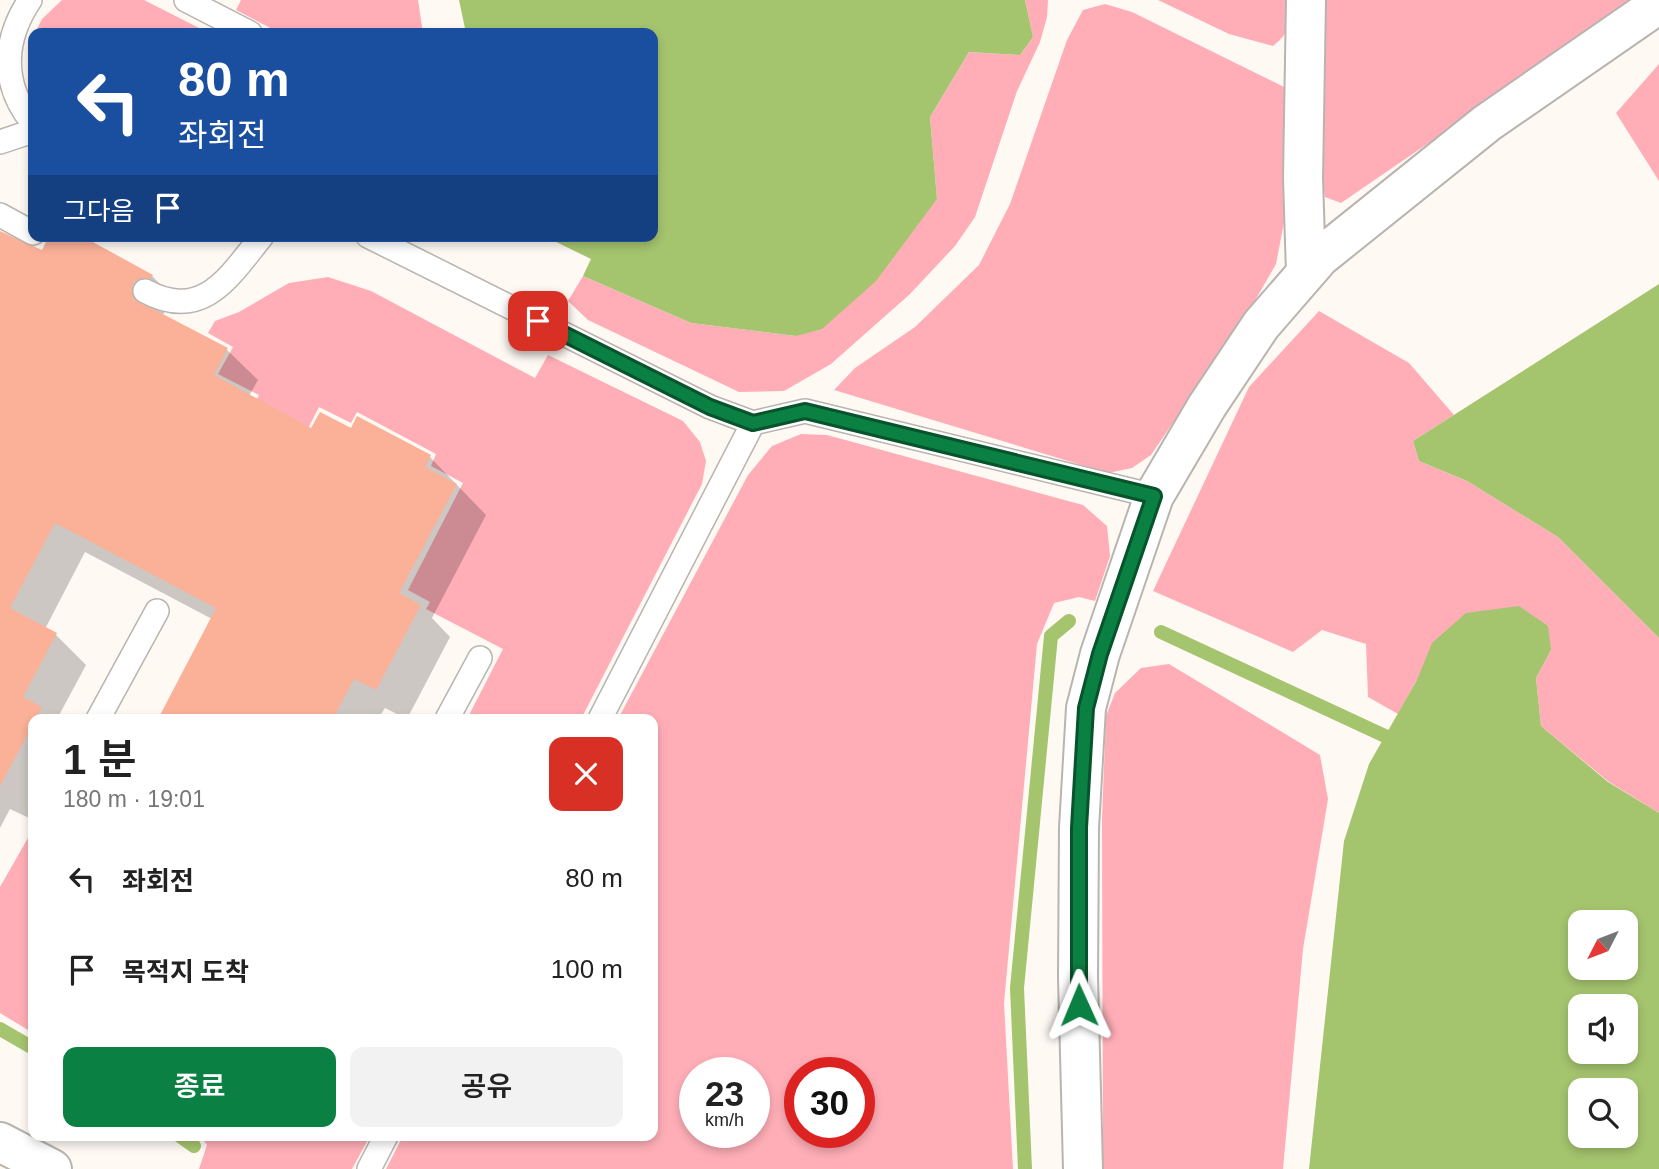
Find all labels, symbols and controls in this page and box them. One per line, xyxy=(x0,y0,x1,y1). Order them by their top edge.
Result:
text: 80 m xyxy=(178,52,290,106)
icon: left xyxy=(63,56,154,147)
text: 좌회전 xyxy=(178,117,266,153)
icon: arrive xyxy=(149,189,187,227)
text: 그다음 xyxy=(63,196,135,226)
pin xyxy=(508,291,568,351)
icon: arrive xyxy=(519,302,557,340)
text: 1 분 xyxy=(63,736,137,783)
button: close xyxy=(549,737,623,811)
text: 180 m · 19:01 xyxy=(63,786,205,812)
icon: left xyxy=(63,860,101,898)
text: 80 m xyxy=(565,863,623,893)
text: 좌회전 xyxy=(122,866,194,896)
north arrow xyxy=(1568,910,1638,980)
map controls xyxy=(1568,910,1638,1148)
icon: arrive xyxy=(63,951,101,989)
text: 100 m xyxy=(551,954,623,984)
text: 목적지 도착 xyxy=(122,957,249,987)
position arrow xyxy=(1042,968,1116,1042)
button: sound xyxy=(1568,994,1638,1064)
button: 종료 xyxy=(63,1047,336,1127)
button: 공유 xyxy=(350,1047,623,1127)
speed limit sign: 30 xyxy=(784,1057,875,1148)
text: 23 xyxy=(705,1074,744,1113)
button: search xyxy=(1568,1078,1638,1148)
text: km/h xyxy=(705,1110,744,1130)

